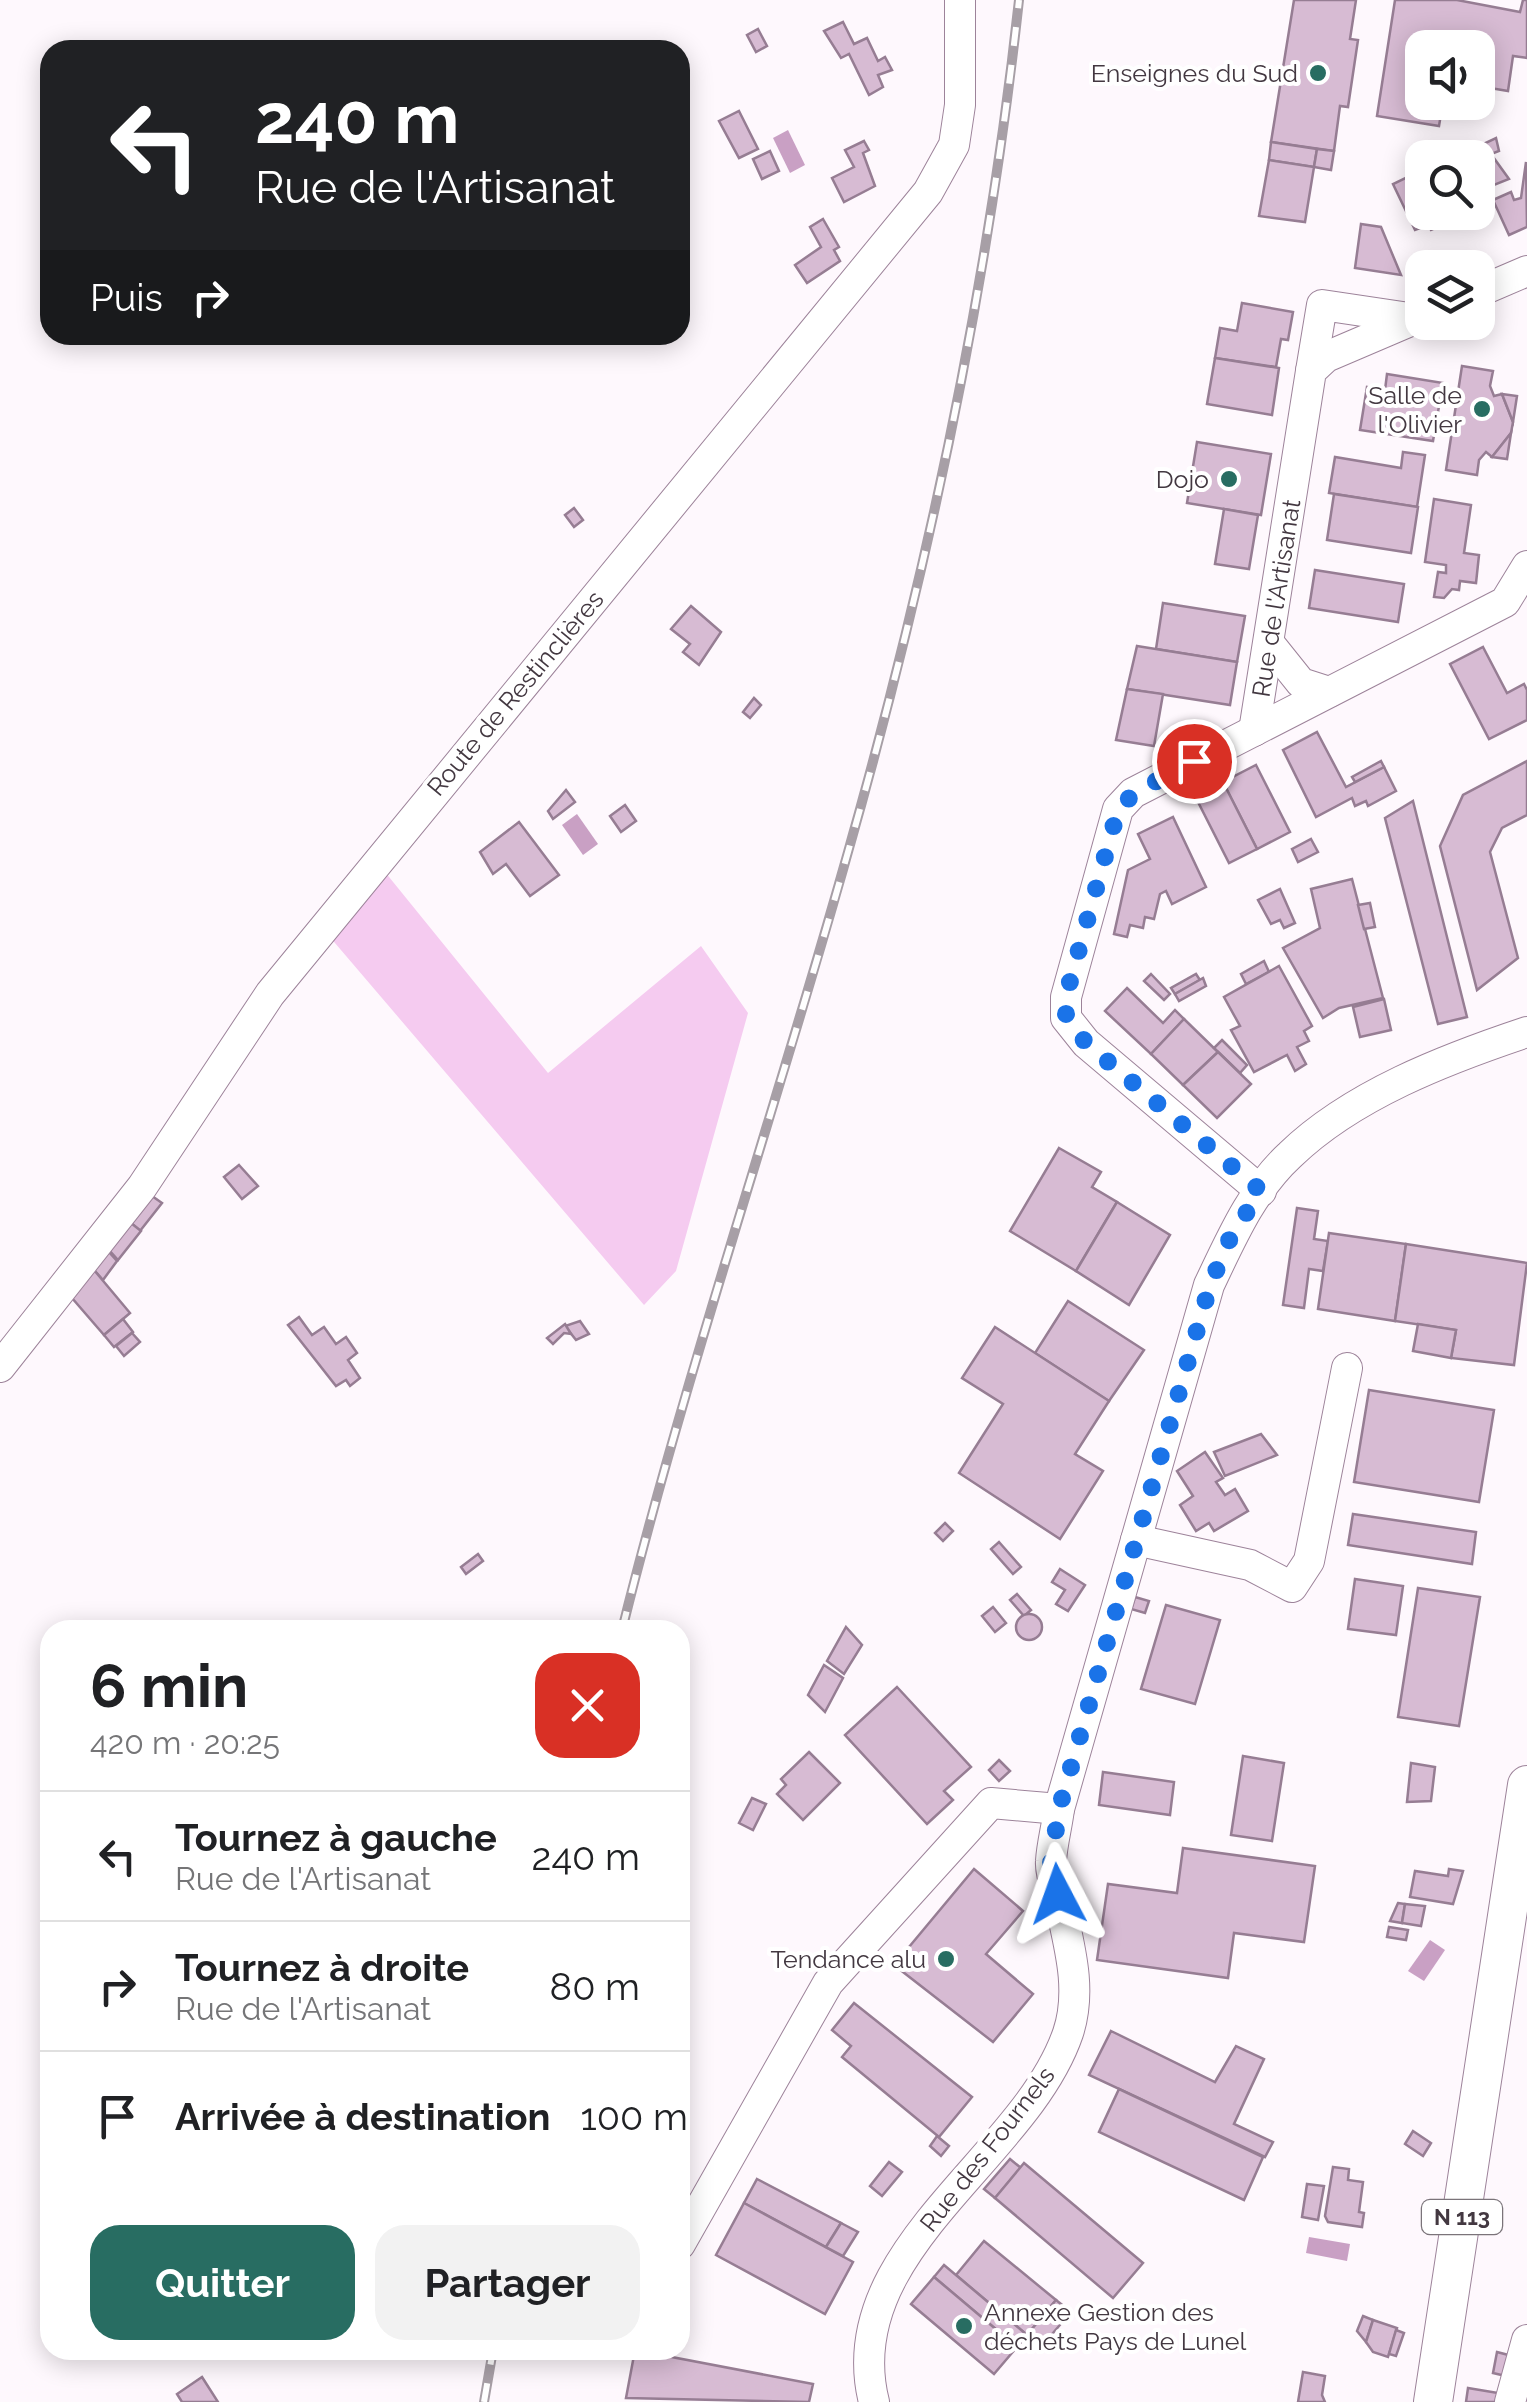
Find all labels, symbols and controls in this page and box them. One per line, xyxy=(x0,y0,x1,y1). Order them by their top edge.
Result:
map controls xyxy=(1405,30,1495,340)
button: sound xyxy=(1405,30,1495,120)
place label: Enseignes du Sud xyxy=(1091,58,1298,88)
marker: Enseignes du Sud xyxy=(1307,62,1329,84)
text: 240 m xyxy=(255,77,459,159)
icon: left xyxy=(90,80,220,210)
button: search xyxy=(1405,140,1495,230)
text: Rue de l'Artisanat xyxy=(255,161,615,214)
button: layers xyxy=(1405,250,1495,340)
icon: right xyxy=(183,270,238,325)
text: Puis xyxy=(90,275,163,320)
place label: Salle de l'Olivier xyxy=(1368,380,1462,439)
marker: Salle de l'Olivier xyxy=(1471,398,1493,420)
place label: Dojo xyxy=(1156,464,1209,494)
marker: Dojo xyxy=(1218,468,1240,490)
street label: Rue de l'Artisanat xyxy=(1246,496,1307,699)
street label: Route de Restinclières xyxy=(420,584,610,802)
pin xyxy=(1152,719,1237,804)
icon: arrive xyxy=(1167,734,1222,789)
text: 6 min xyxy=(90,1651,248,1721)
button: close xyxy=(535,1653,640,1758)
text: 420 m · 20:25 xyxy=(90,1724,280,1761)
text: Tournez à gauche xyxy=(175,1815,497,1860)
icon: left xyxy=(90,1829,145,1884)
text: 240 m xyxy=(532,1834,640,1879)
position arrow xyxy=(1006,1842,1110,1946)
text: Rue de l'Artisanat xyxy=(175,1860,431,1897)
place label: Tendance alu xyxy=(771,1944,926,1974)
text: Tournez à droite xyxy=(175,1945,469,1990)
marker: Tendance alu xyxy=(935,1948,957,1970)
icon: right xyxy=(90,1959,145,2014)
text: 80 m xyxy=(550,1964,640,2009)
text: Rue de l'Artisanat xyxy=(175,1990,431,2027)
street label: Rue des Fournels xyxy=(913,2060,1061,2238)
icon: arrive xyxy=(90,2089,145,2144)
text: Arrivée à destination xyxy=(175,2094,551,2139)
text: 100 m xyxy=(581,2094,688,2139)
road number: N 113 xyxy=(1422,2200,1502,2234)
button: Quitter xyxy=(90,2225,355,2340)
button: Partager xyxy=(375,2225,640,2340)
place label: Annexe Gestion des déchets Pays de Lunel xyxy=(984,2297,1246,2356)
marker: Annexe Gestion des déchets Pays de Lunel xyxy=(953,2315,975,2337)

